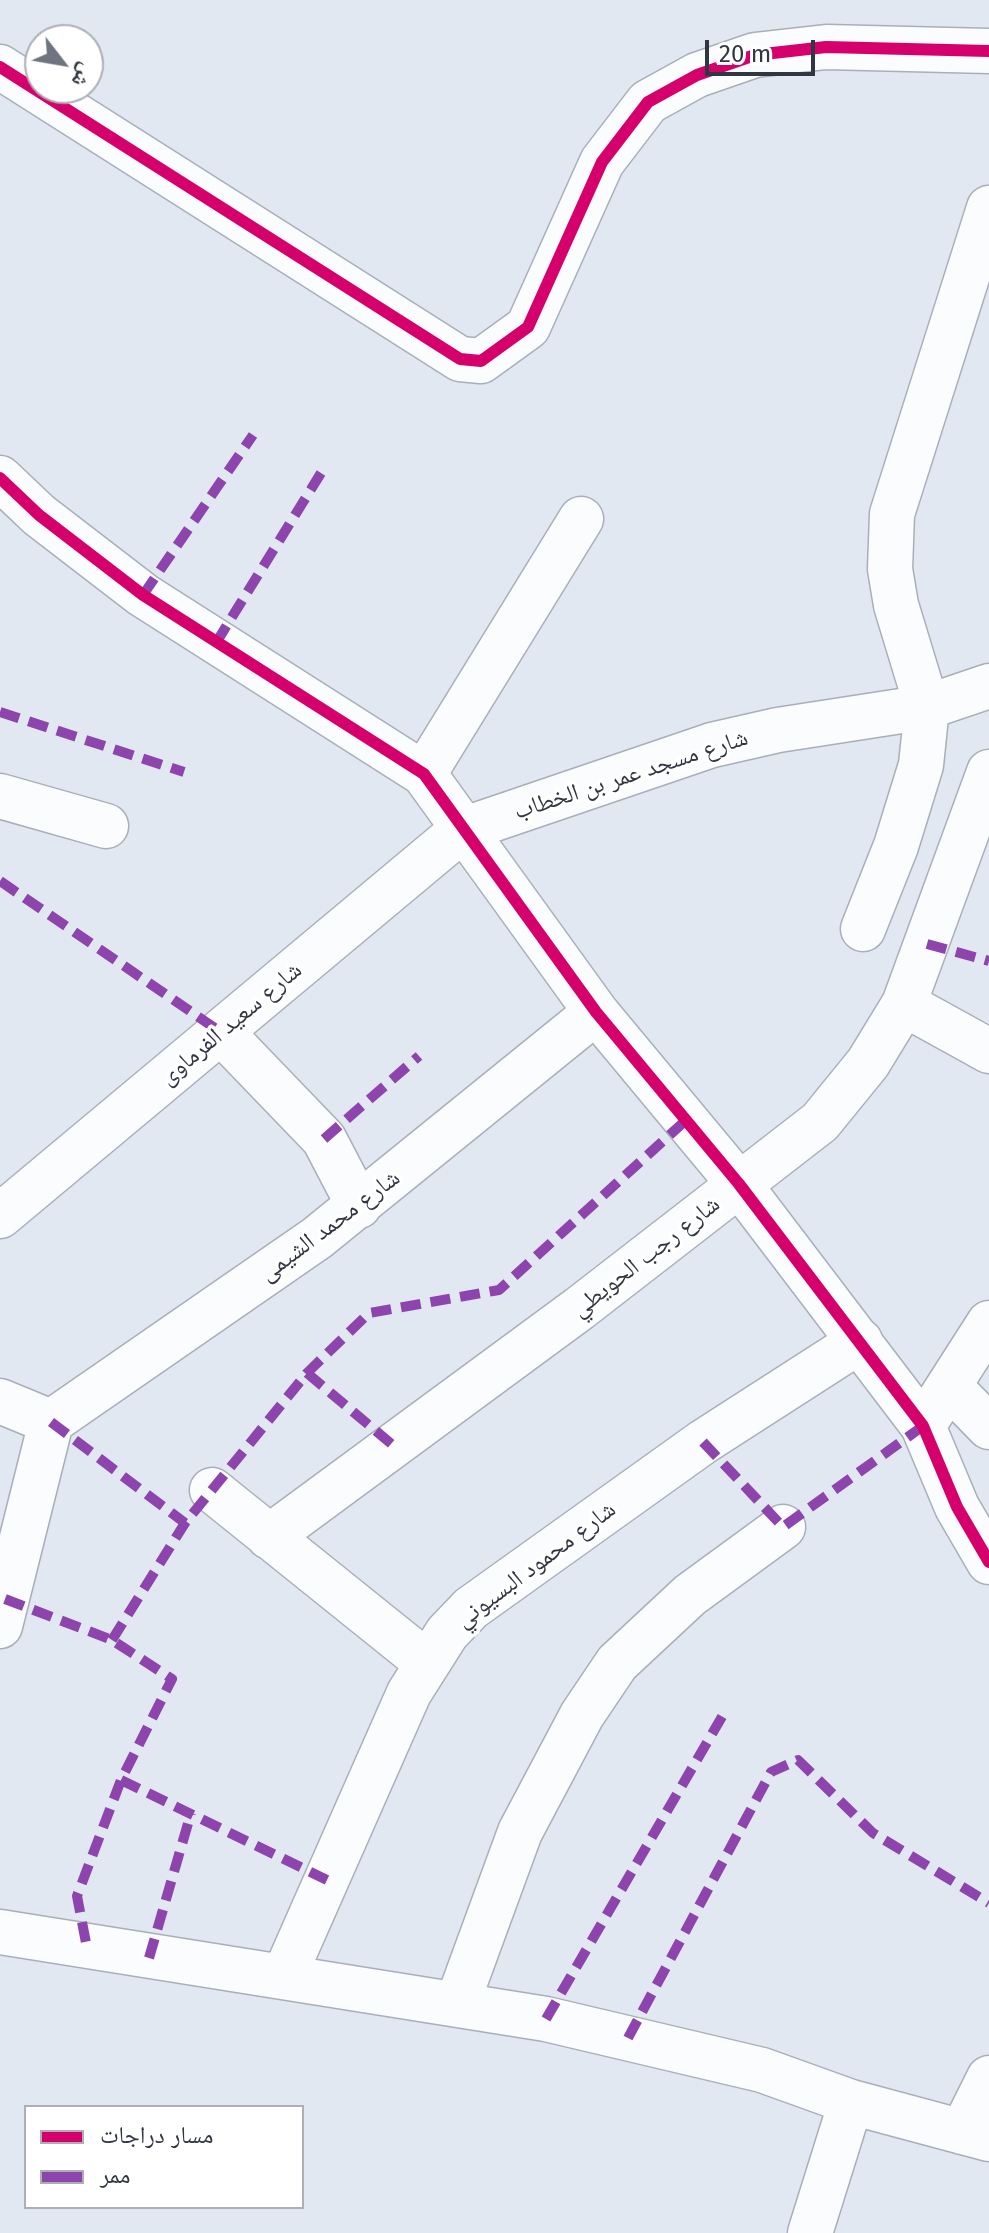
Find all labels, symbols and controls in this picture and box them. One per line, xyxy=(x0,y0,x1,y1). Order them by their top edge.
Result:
north arrow xyxy=(24,24,104,104)
scale bar xyxy=(709,24,819,74)
text: 20 m xyxy=(719,40,771,68)
text: ش xyxy=(66,59,101,93)
street label: شارع مسجد عمر بن الخطاب xyxy=(510,724,752,826)
street label: شارع سعيد الفرماوى xyxy=(154,956,308,1092)
street label: شارع محمد الشيمى xyxy=(254,1164,406,1288)
street label: شارع رجب الحويطي xyxy=(566,1190,726,1324)
street label: شارع محمود البسيوني xyxy=(450,1495,622,1635)
legend xyxy=(24,2105,304,2209)
text: مسار دراجات xyxy=(100,2121,213,2149)
text: ممر xyxy=(100,2161,131,2189)

